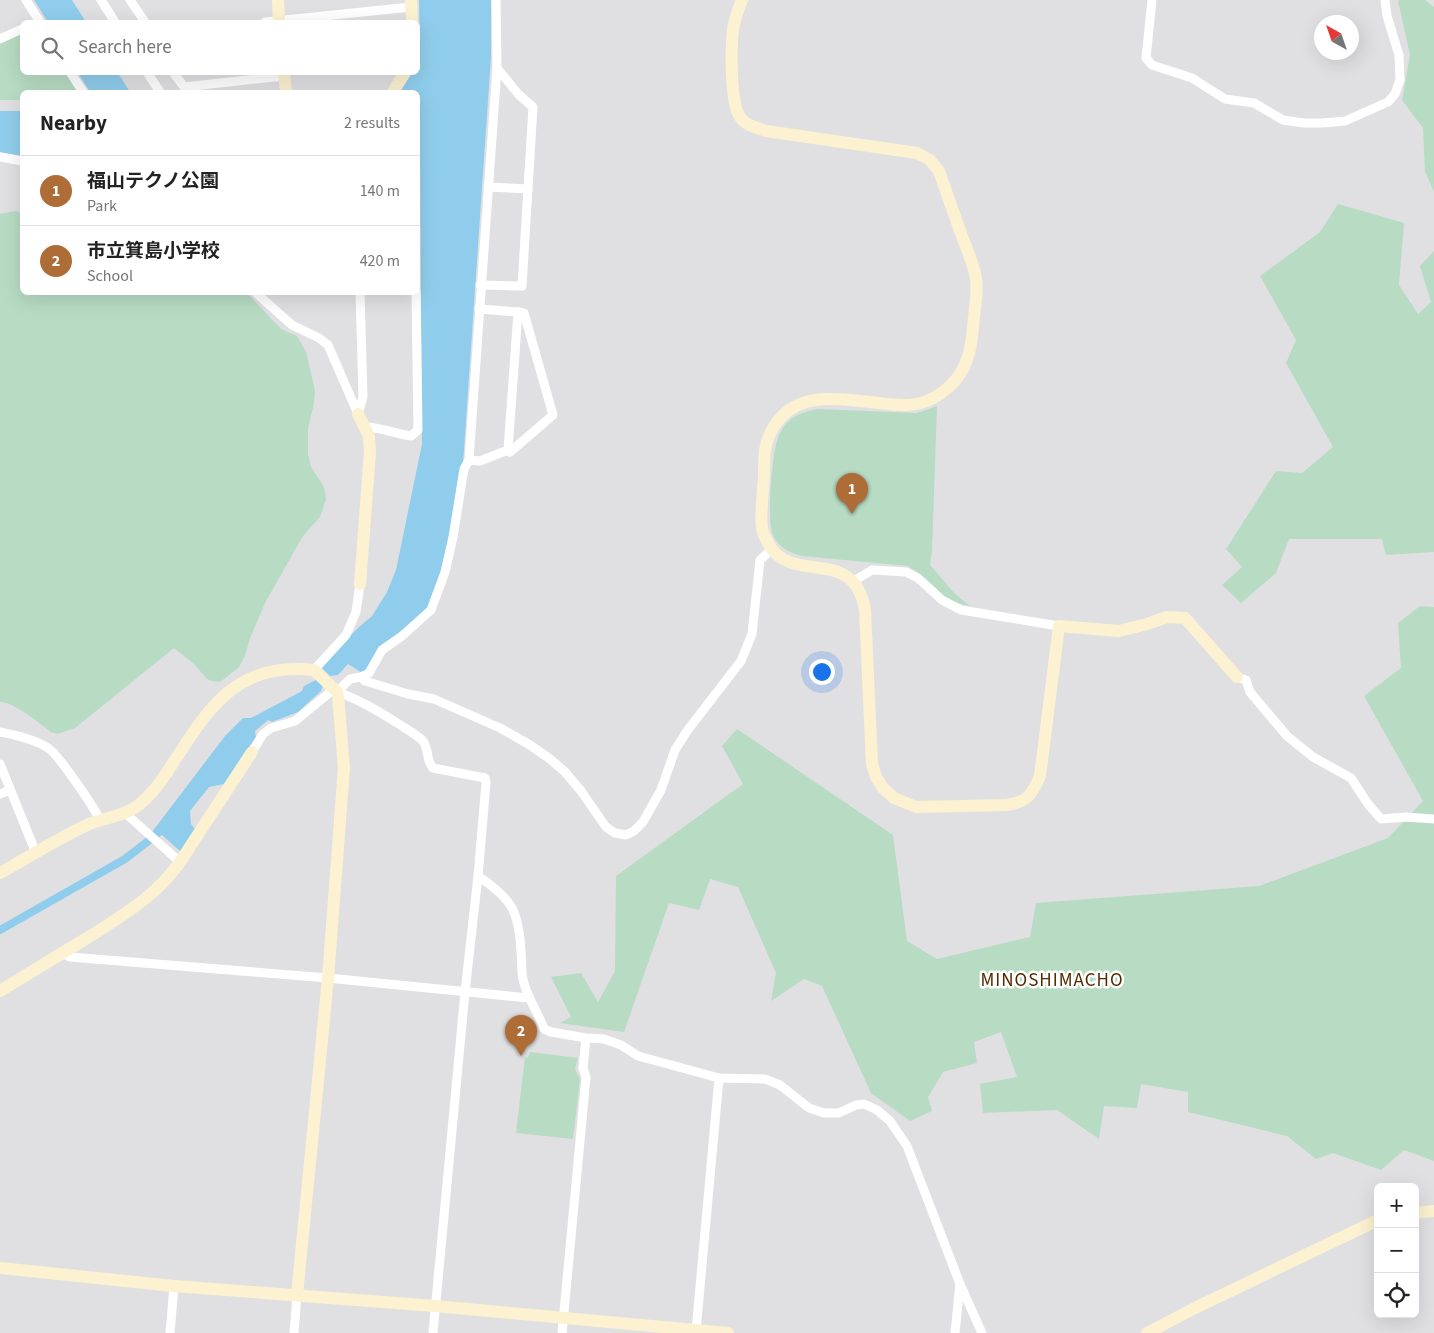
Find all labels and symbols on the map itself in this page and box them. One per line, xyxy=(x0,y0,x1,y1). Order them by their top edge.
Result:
north arrow xyxy=(1314,15,1359,60)
pin: 1 xyxy=(836,473,868,514)
your location xyxy=(809,659,835,685)
district label: MINOSHIMACHO xyxy=(980,967,1124,994)
pin: 2 xyxy=(505,1015,537,1056)

